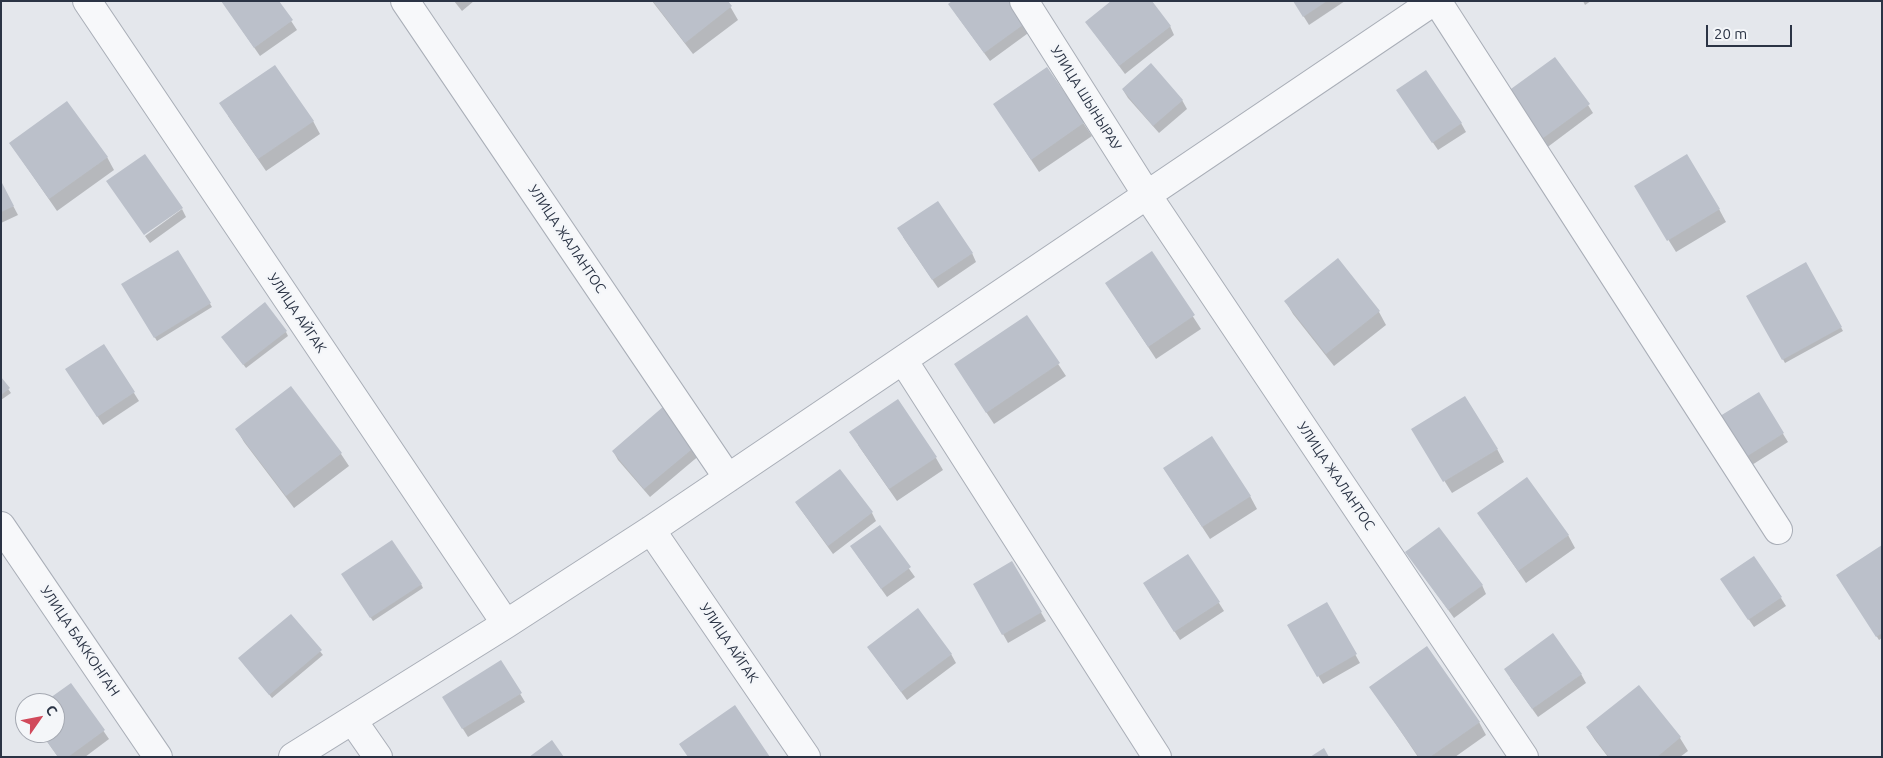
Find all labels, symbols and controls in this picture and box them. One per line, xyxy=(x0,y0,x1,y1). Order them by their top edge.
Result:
scale bar xyxy=(1708,15,1794,47)
text: 20 m xyxy=(1714,25,1747,42)
street label: УЛИЦА ШЫНЫРАУ xyxy=(1047,43,1125,153)
street label: УЛИЦА ЖАЛАНТОС xyxy=(525,182,609,296)
street label: УЛИЦА АЙГАК xyxy=(264,270,330,356)
street label: УЛИЦА ЖАЛАНТОС xyxy=(1294,419,1378,533)
street label: УЛИЦА БАККОНГАН xyxy=(37,583,123,699)
street label: УЛИЦА АЙГАК xyxy=(696,600,762,686)
north arrow xyxy=(15,693,65,743)
text: С xyxy=(43,702,61,718)

